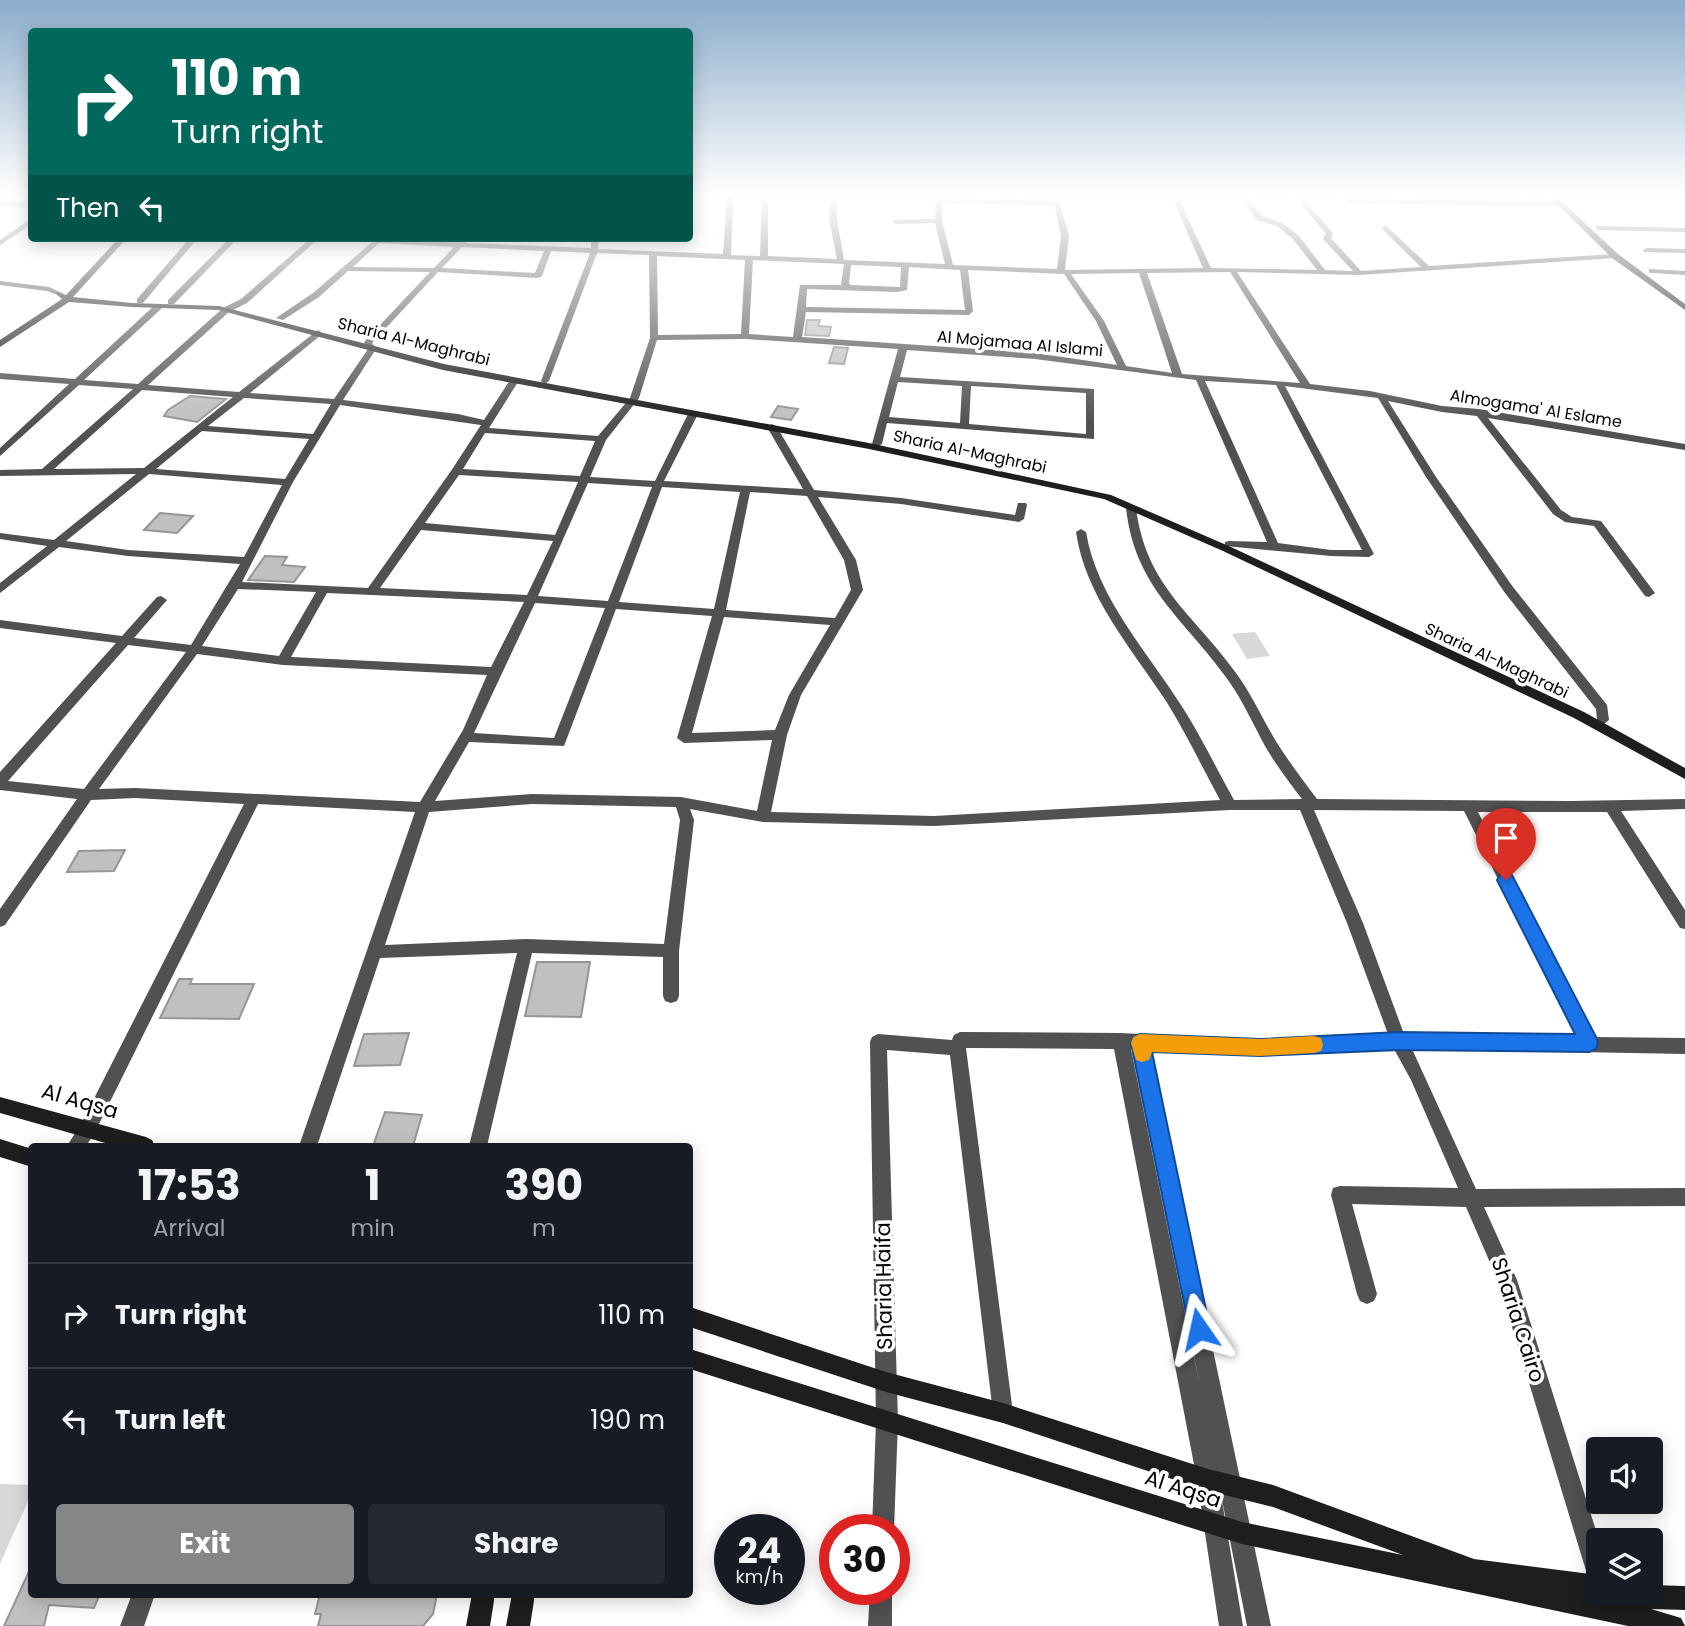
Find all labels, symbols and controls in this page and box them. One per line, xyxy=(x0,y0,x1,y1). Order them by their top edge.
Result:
text: 110 m xyxy=(171,44,302,112)
icon: right xyxy=(56,56,147,147)
text: Turn right xyxy=(171,109,323,154)
icon: left xyxy=(133,189,171,227)
text: Then xyxy=(56,190,119,226)
street label: Sharia Al-Maghrabi xyxy=(335,311,492,372)
street label: Al Mojamaa Al Islami xyxy=(936,325,1104,362)
street label: Almogama' Al Eslame xyxy=(1448,384,1624,433)
street label: Sharia Al-Maghrabi xyxy=(891,424,1049,479)
street label: Sharia Al-Maghrabi xyxy=(1421,617,1572,704)
pin xyxy=(1476,808,1536,880)
icon: arrive xyxy=(1487,819,1525,857)
street label: Al Aqsa xyxy=(38,1076,122,1125)
text: 17:53 xyxy=(138,1156,241,1215)
text: 1 xyxy=(365,1156,381,1215)
text: 390 xyxy=(505,1156,583,1215)
text: Arrival xyxy=(153,1212,226,1244)
text: min xyxy=(351,1212,395,1244)
text: m xyxy=(532,1212,556,1244)
street label: Sharia Haifa xyxy=(868,1222,899,1350)
street label: Sharia Cairo xyxy=(1485,1254,1552,1386)
position arrow xyxy=(1162,1292,1236,1366)
icon: right xyxy=(56,1297,94,1335)
text: Turn right xyxy=(115,1297,247,1333)
text: 110 m xyxy=(598,1297,665,1333)
icon: left xyxy=(56,1402,94,1440)
text: Turn left xyxy=(115,1402,226,1438)
text: 190 m xyxy=(590,1402,665,1438)
map controls xyxy=(1586,1437,1663,1605)
button: sound xyxy=(1586,1437,1663,1514)
street label: Al Aqsa xyxy=(1141,1463,1225,1514)
button: Exit xyxy=(56,1504,354,1584)
button: Share xyxy=(368,1504,665,1584)
speed limit sign: 30 xyxy=(819,1514,910,1605)
text: 24 xyxy=(738,1526,781,1575)
button: layers xyxy=(1586,1528,1663,1605)
text: km/h xyxy=(736,1564,783,1589)

